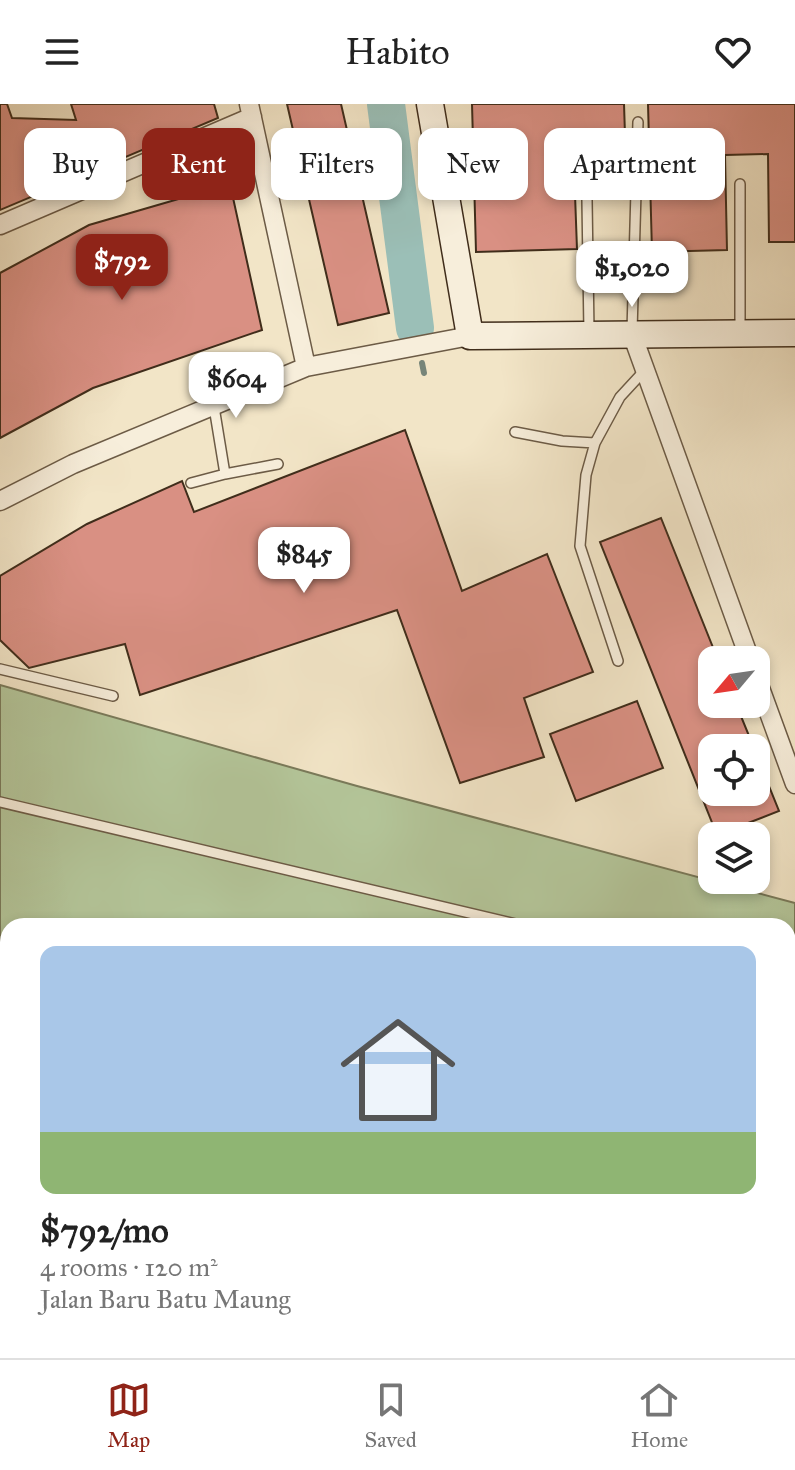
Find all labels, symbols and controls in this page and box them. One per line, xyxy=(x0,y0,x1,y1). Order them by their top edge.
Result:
icon: menu xyxy=(40,30,84,74)
text: Habito xyxy=(345,30,450,74)
icon: heart xyxy=(711,30,755,74)
chip: Buy xyxy=(24,128,126,200)
chip: Rent xyxy=(142,128,255,200)
chip: Filters xyxy=(271,128,402,200)
chip: New xyxy=(418,128,528,200)
chip: Apartment xyxy=(544,128,725,200)
pin: $792 xyxy=(75,234,169,302)
pin: $1,020 xyxy=(567,241,697,309)
text: $792 xyxy=(94,244,150,276)
text: $1,020 xyxy=(594,251,670,283)
pin: $604 xyxy=(189,352,283,420)
text: $604 xyxy=(207,362,265,394)
pin: $845 xyxy=(257,527,351,595)
text: $845 xyxy=(276,537,332,569)
north arrow xyxy=(698,646,770,718)
map controls xyxy=(698,646,770,894)
button: locate xyxy=(698,734,770,806)
button: layers xyxy=(698,822,770,894)
icon: home xyxy=(326,998,470,1142)
text: $792/mo xyxy=(40,1210,169,1251)
text: 4 rooms · 120 m² xyxy=(40,1251,218,1283)
text: Jalan Baru Batu Maung xyxy=(40,1283,291,1315)
tab: Map xyxy=(107,1378,151,1453)
tab: Saved xyxy=(365,1378,417,1453)
tab: Home xyxy=(631,1378,688,1453)

